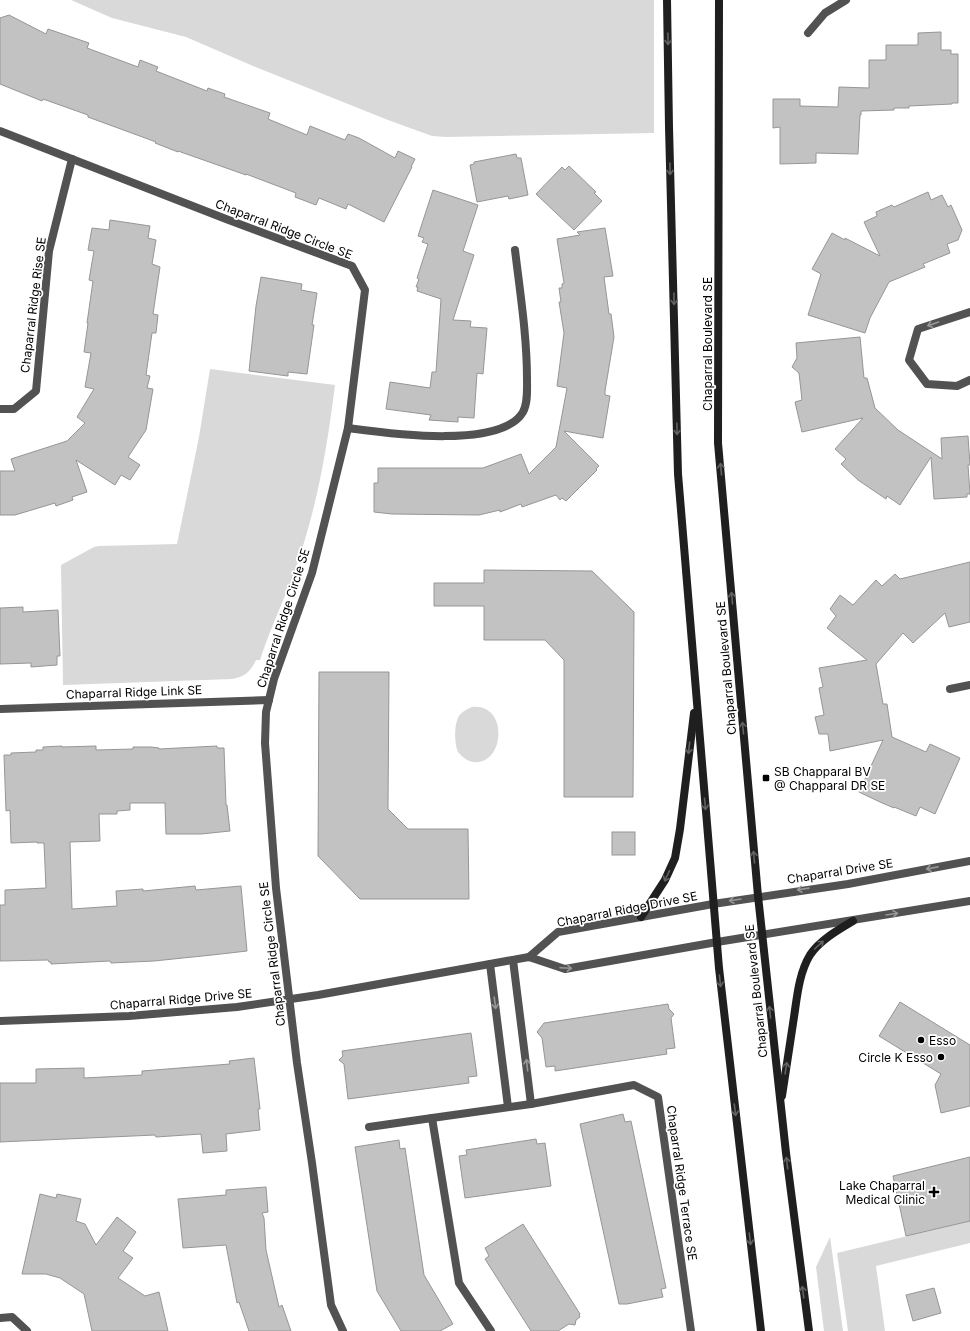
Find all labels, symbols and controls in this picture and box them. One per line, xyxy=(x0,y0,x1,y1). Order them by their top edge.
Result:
one-way arrow xyxy=(664,32,672,45)
one-way arrow xyxy=(666,162,674,175)
street label: Chaparral Ridge Circle SE xyxy=(213,196,355,262)
street label: Chaparral Ridge Rise SE xyxy=(17,236,49,374)
street label: Chaparral Boulevard SE xyxy=(700,277,715,411)
one-way arrow xyxy=(670,292,677,305)
one-way arrow xyxy=(927,321,939,329)
one-way arrow xyxy=(673,422,681,435)
one-way arrow xyxy=(717,463,724,476)
street label: Chaparral Ridge Circle SE xyxy=(253,546,313,690)
one-way arrow xyxy=(728,592,736,605)
street label: Chaparral Boulevard SE xyxy=(713,600,739,736)
street label: Chaparral Ridge Link SE xyxy=(66,682,202,702)
one-way arrow xyxy=(740,722,747,735)
one-way arrow xyxy=(685,741,693,754)
place label: SB Chapparal BV @ Chapparal DR SE xyxy=(774,764,885,793)
marker: SB Chapparal BV @ Chapparal DR SE xyxy=(761,773,771,783)
one-way arrow xyxy=(701,798,708,811)
one-way arrow xyxy=(751,851,758,864)
street label: Chaparral Drive SE xyxy=(786,855,894,887)
one-way arrow xyxy=(926,865,939,873)
one-way arrow xyxy=(663,869,670,881)
street label: Chaparral Ridge Circle SE xyxy=(256,881,288,1027)
one-way arrow xyxy=(797,886,810,893)
street label: Chaparral Ridge Drive SE xyxy=(555,888,699,930)
one-way arrow xyxy=(729,896,742,904)
one-way arrow xyxy=(885,910,898,918)
street label: Chaparral Boulevard SE xyxy=(742,923,770,1059)
one-way arrow xyxy=(814,941,824,950)
one-way arrow xyxy=(559,964,572,971)
one-way arrow xyxy=(716,974,724,987)
street label: Chaparral Ridge Drive SE xyxy=(109,985,253,1013)
one-way arrow xyxy=(491,996,499,1009)
one-way arrow xyxy=(766,1006,774,1019)
place label: Esso xyxy=(929,1033,956,1048)
marker: Esso xyxy=(916,1035,926,1045)
place label: Circle K Esso xyxy=(858,1050,933,1065)
marker: Circle K Esso xyxy=(936,1052,946,1062)
one-way arrow xyxy=(523,1059,531,1072)
one-way arrow xyxy=(782,1062,790,1075)
one-way arrow xyxy=(731,1103,739,1116)
street label: Chaparral Ridge Terrace SE xyxy=(664,1104,700,1262)
one-way arrow xyxy=(783,1157,791,1170)
place label: Lake Chaparral Medical Clinic xyxy=(839,1178,925,1207)
marker: Lake Chaparral Medical Clinic xyxy=(928,1186,940,1198)
one-way arrow xyxy=(746,1232,754,1245)
one-way arrow xyxy=(799,1286,807,1299)

